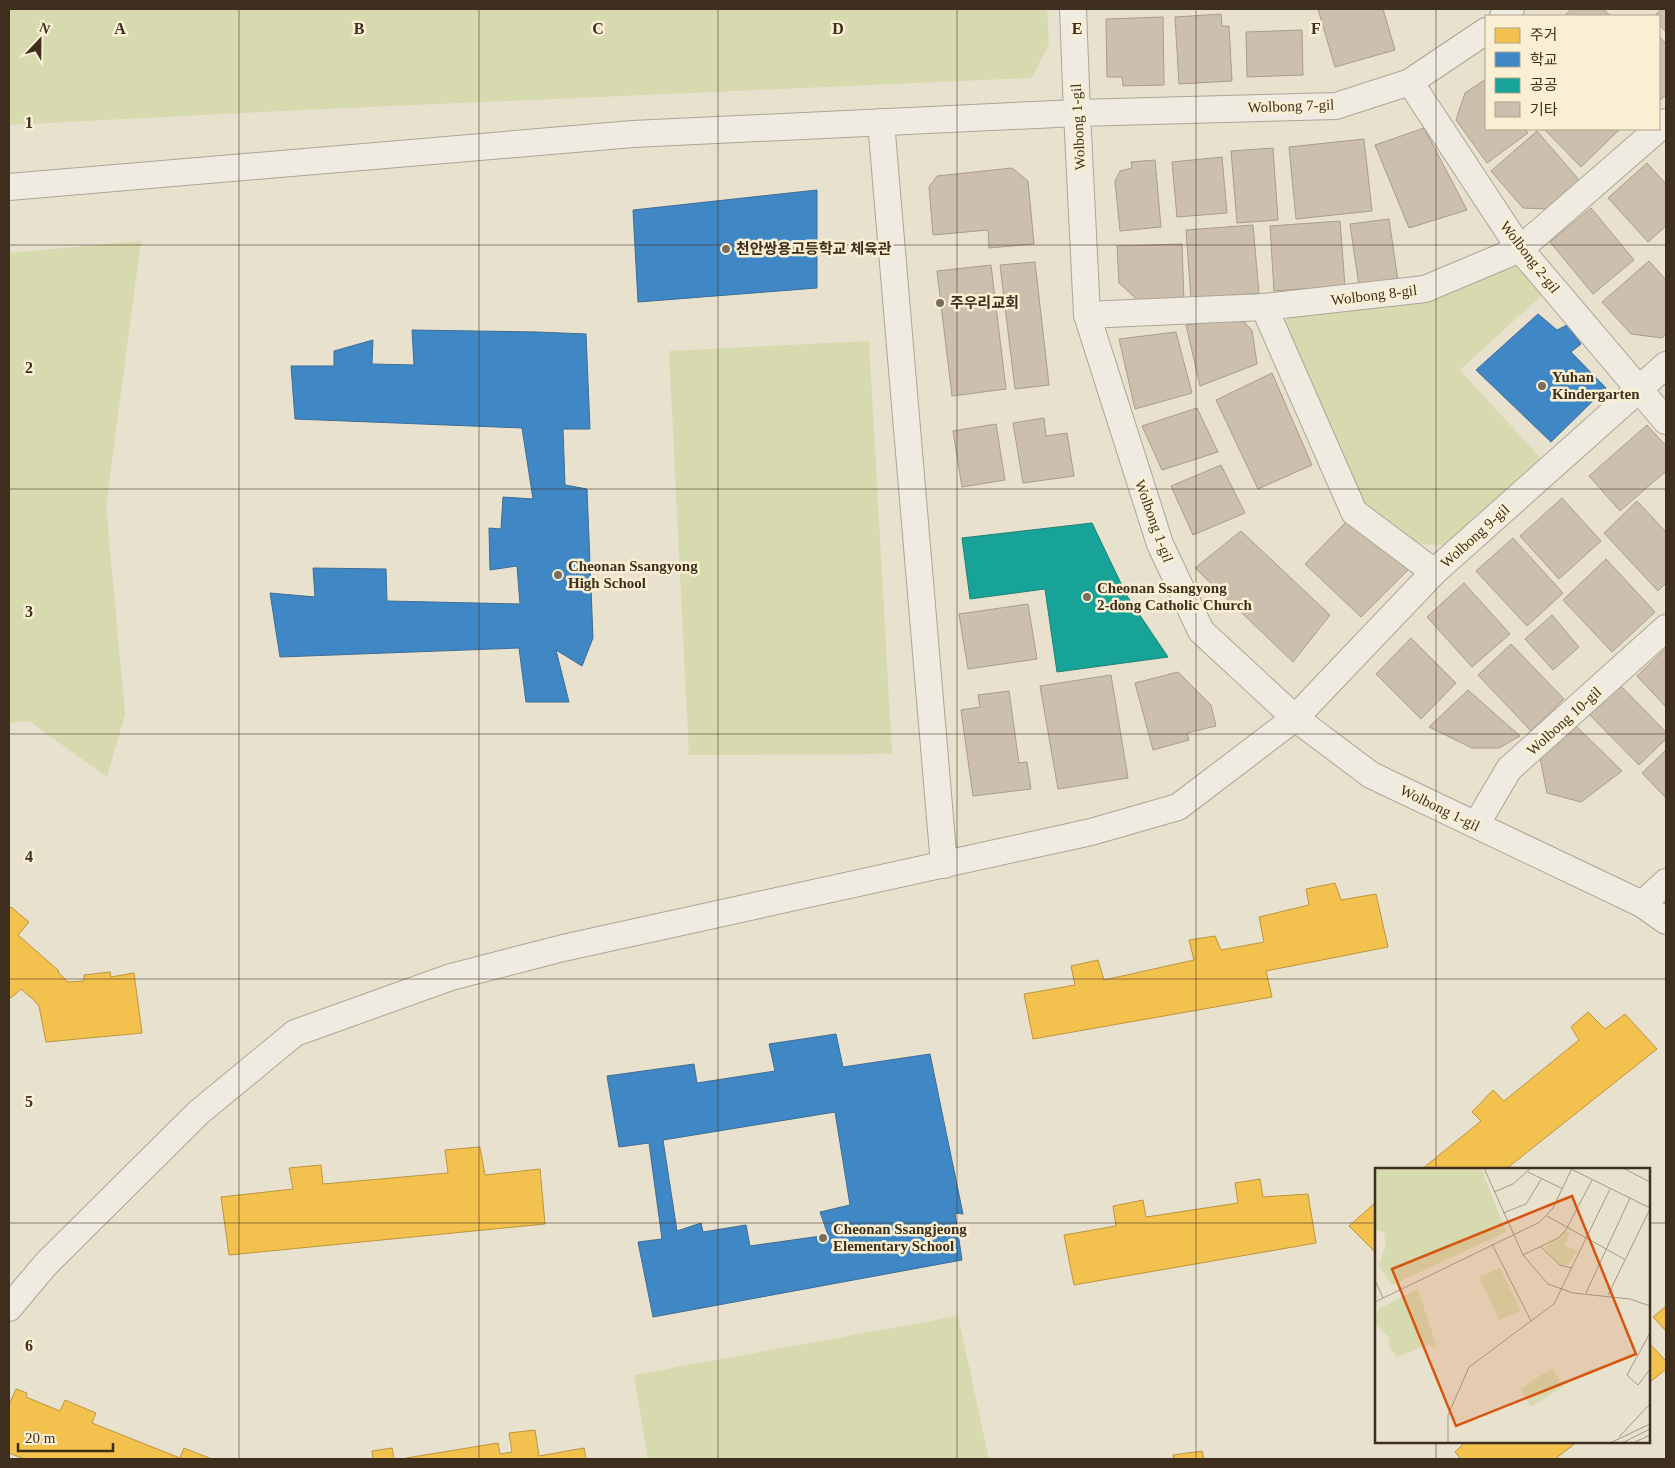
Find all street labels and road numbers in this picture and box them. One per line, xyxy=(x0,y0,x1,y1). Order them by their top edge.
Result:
street label: Wolbong 1-gil xyxy=(1068,83,1088,171)
street label: Wolbong 7-gil xyxy=(1247,96,1335,116)
street label: Wolbong 2-gil xyxy=(1497,218,1563,296)
street label: Wolbong 8-gil xyxy=(1330,282,1418,308)
street label: Wolbong 1-gil xyxy=(1132,478,1176,564)
street label: Wolbong 9-gil xyxy=(1437,501,1513,571)
street label: Wolbong 10-gil xyxy=(1524,684,1604,758)
street label: Wolbong 1-gil xyxy=(1398,782,1482,834)

